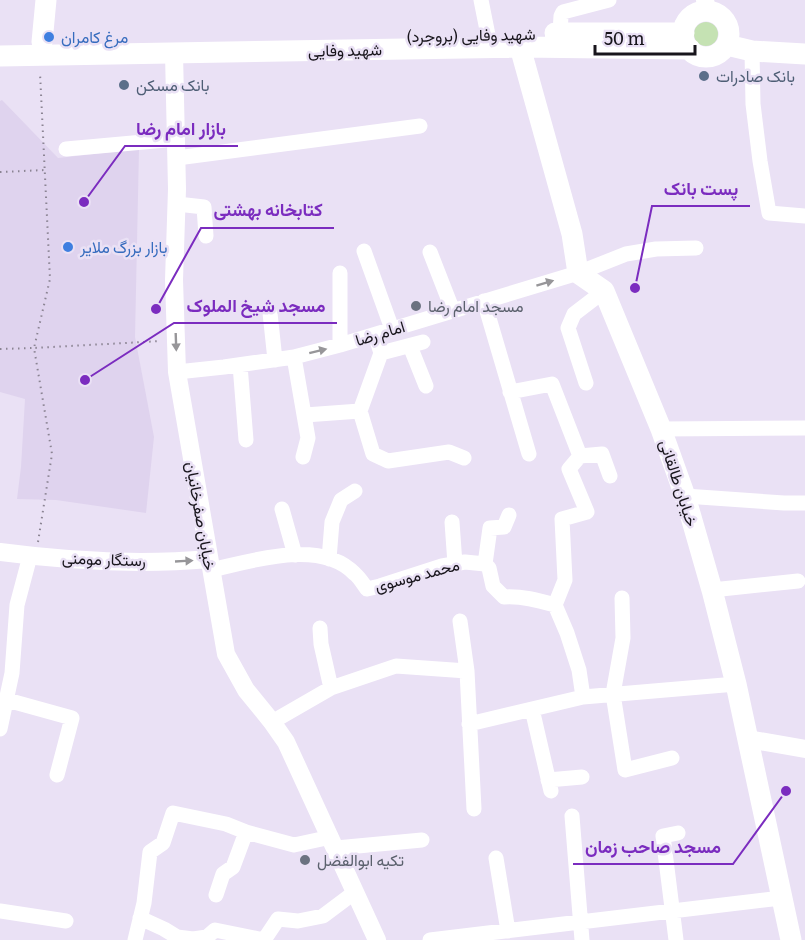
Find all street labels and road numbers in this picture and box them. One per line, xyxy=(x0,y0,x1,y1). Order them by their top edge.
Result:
street label: شهید وفایی (بروجرد) xyxy=(406,21,536,47)
street label: شهید وفایی xyxy=(308,36,382,62)
street label: امام رضا xyxy=(352,313,408,351)
street label: خیابان طالقانی xyxy=(655,436,705,529)
street label: خیابان صفرخانیان xyxy=(181,459,223,572)
street label: رستگار مومنی xyxy=(62,545,146,571)
street label: محمد موسوی xyxy=(372,551,462,597)

